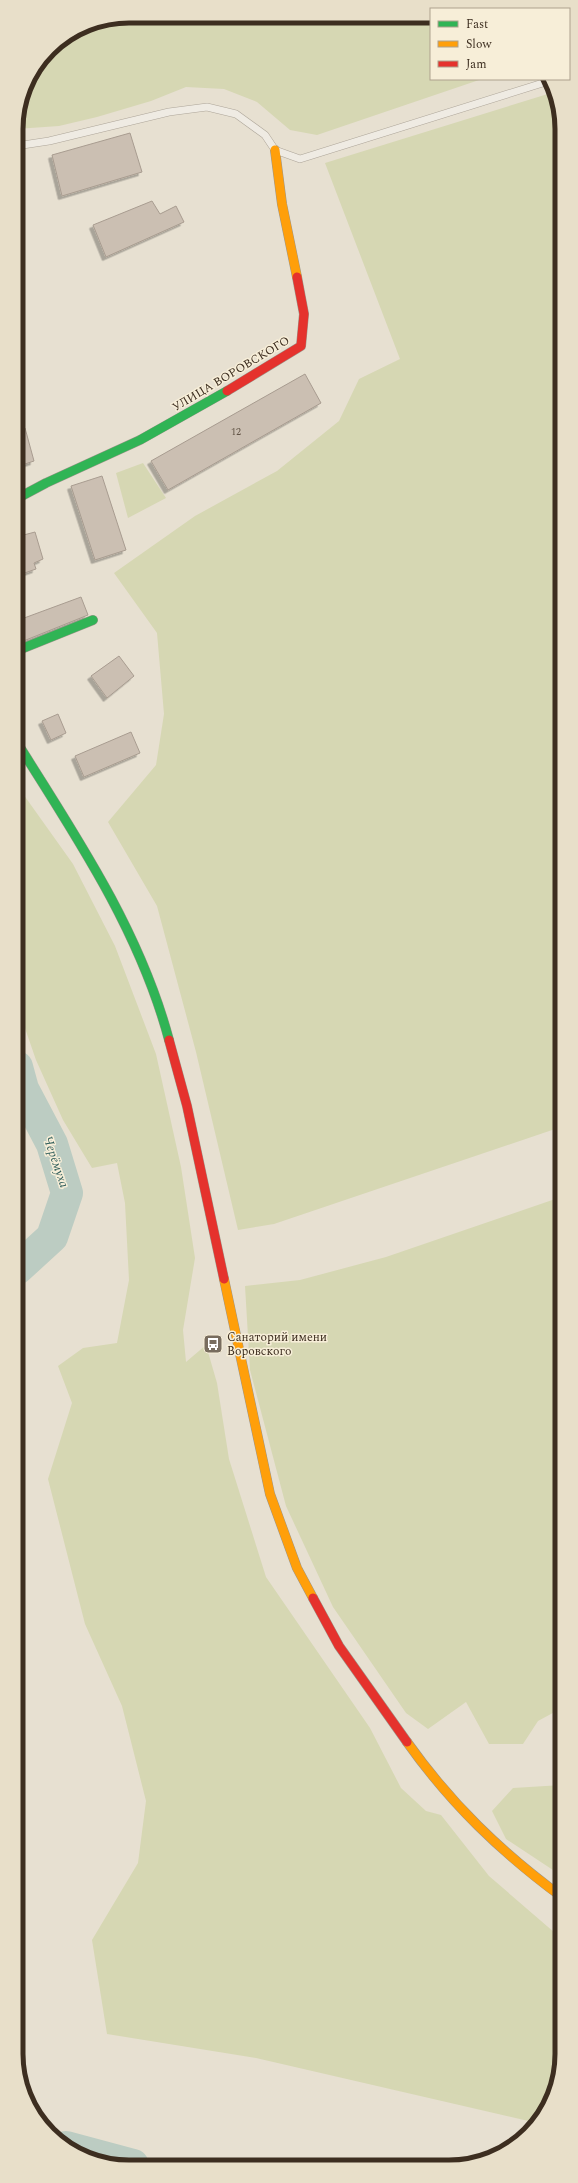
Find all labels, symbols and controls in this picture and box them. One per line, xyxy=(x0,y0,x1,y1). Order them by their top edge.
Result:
legend xyxy=(430,8,570,80)
text: Fast xyxy=(466,15,488,34)
text: Slow xyxy=(466,35,492,54)
text: Jam xyxy=(466,55,487,74)
street label: УЛИЦА ВОРОВСКОГО xyxy=(169,331,293,417)
house number: 12 xyxy=(231,424,241,440)
water label: Черёмуха xyxy=(38,1133,74,1191)
place label: Санаторий имени Воровского xyxy=(227,1328,327,1361)
bus stop icon: Санаторий имени Воровского xyxy=(202,1333,224,1355)

